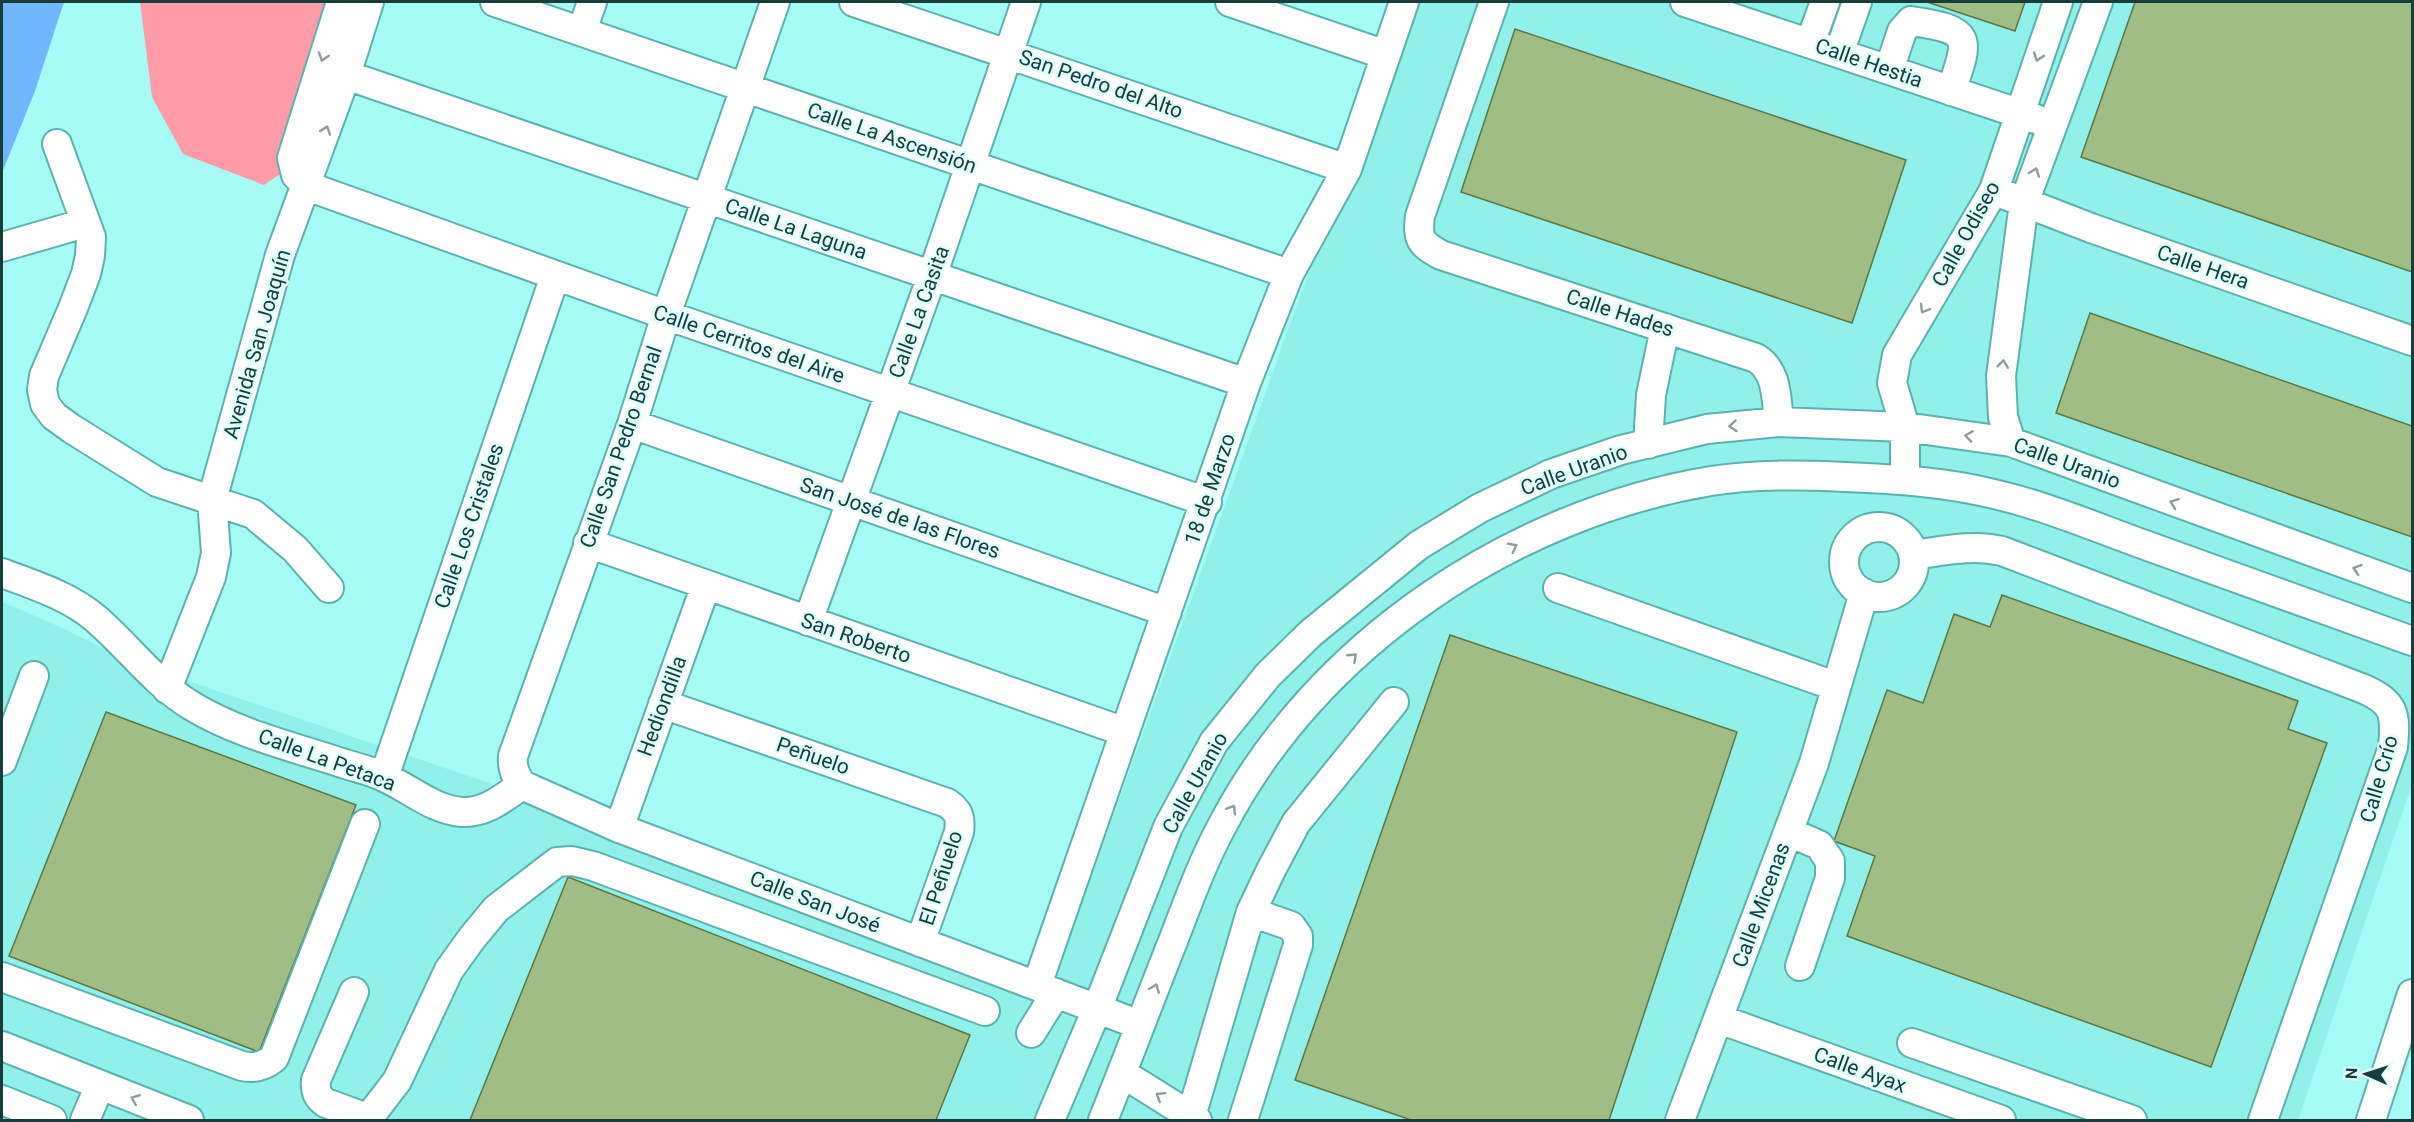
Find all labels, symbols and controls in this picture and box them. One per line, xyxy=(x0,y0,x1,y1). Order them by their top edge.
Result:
street label: Calle Hestia xyxy=(1812,33,1926,93)
street label: San Pedro del Alto xyxy=(1016,45,1186,123)
one-way arrow xyxy=(318,51,331,62)
one-way arrow xyxy=(2033,51,2046,62)
street label: Calle La Ascensión xyxy=(804,98,980,178)
one-way arrow xyxy=(319,126,332,136)
one-way arrow xyxy=(2028,167,2041,178)
street label: Calle Odiseo xyxy=(1927,177,2005,291)
street label: Calle La Laguna xyxy=(722,193,870,265)
street label: Calle Hera xyxy=(2154,240,2252,294)
street label: Calle La Casita xyxy=(884,243,954,381)
street label: Avenida San Joaquín xyxy=(219,247,295,441)
street label: Calle Hades xyxy=(1563,284,1677,342)
street label: Calle Cerritos del Aire xyxy=(650,300,848,388)
one-way arrow xyxy=(1920,303,1931,314)
street label: Calle San Pedro Bernal xyxy=(575,343,667,551)
one-way arrow xyxy=(1996,359,2008,368)
one-way arrow xyxy=(1729,419,1738,432)
street label: 18 de Marzo xyxy=(1180,430,1240,548)
one-way arrow xyxy=(1965,430,1974,442)
street label: Calle Uranio xyxy=(2010,433,2124,493)
street label: Calle Los Cristales xyxy=(429,440,509,612)
street label: Calle Uranio xyxy=(1517,440,1631,500)
street label: San José de las Flores xyxy=(797,473,1003,563)
one-way arrow xyxy=(2169,497,2180,510)
one-way arrow xyxy=(1507,543,1518,554)
one-way arrow xyxy=(2352,563,2363,576)
street label: San Roberto xyxy=(798,608,914,668)
street label: Hediondilla xyxy=(633,652,691,760)
one-way arrow xyxy=(1346,653,1357,664)
street label: Calle La Petaca xyxy=(255,724,399,796)
street label: Calle Uranio xyxy=(1157,728,1233,838)
street label: Peñuelo xyxy=(773,732,853,780)
street label: Calle Crío xyxy=(2355,733,2403,825)
one-way arrow xyxy=(1224,805,1236,815)
street label: El Peñuelo xyxy=(914,828,968,928)
street label: Calle Micenas xyxy=(1727,839,1795,971)
street label: Calle San José xyxy=(746,866,884,938)
one-way arrow xyxy=(1147,983,1160,993)
street label: Calle Ayax xyxy=(1811,1042,1909,1098)
north arrow xyxy=(2336,1044,2396,1104)
text: N xyxy=(2342,1067,2361,1079)
one-way arrow xyxy=(1156,1092,1166,1104)
one-way arrow xyxy=(130,1094,141,1106)

